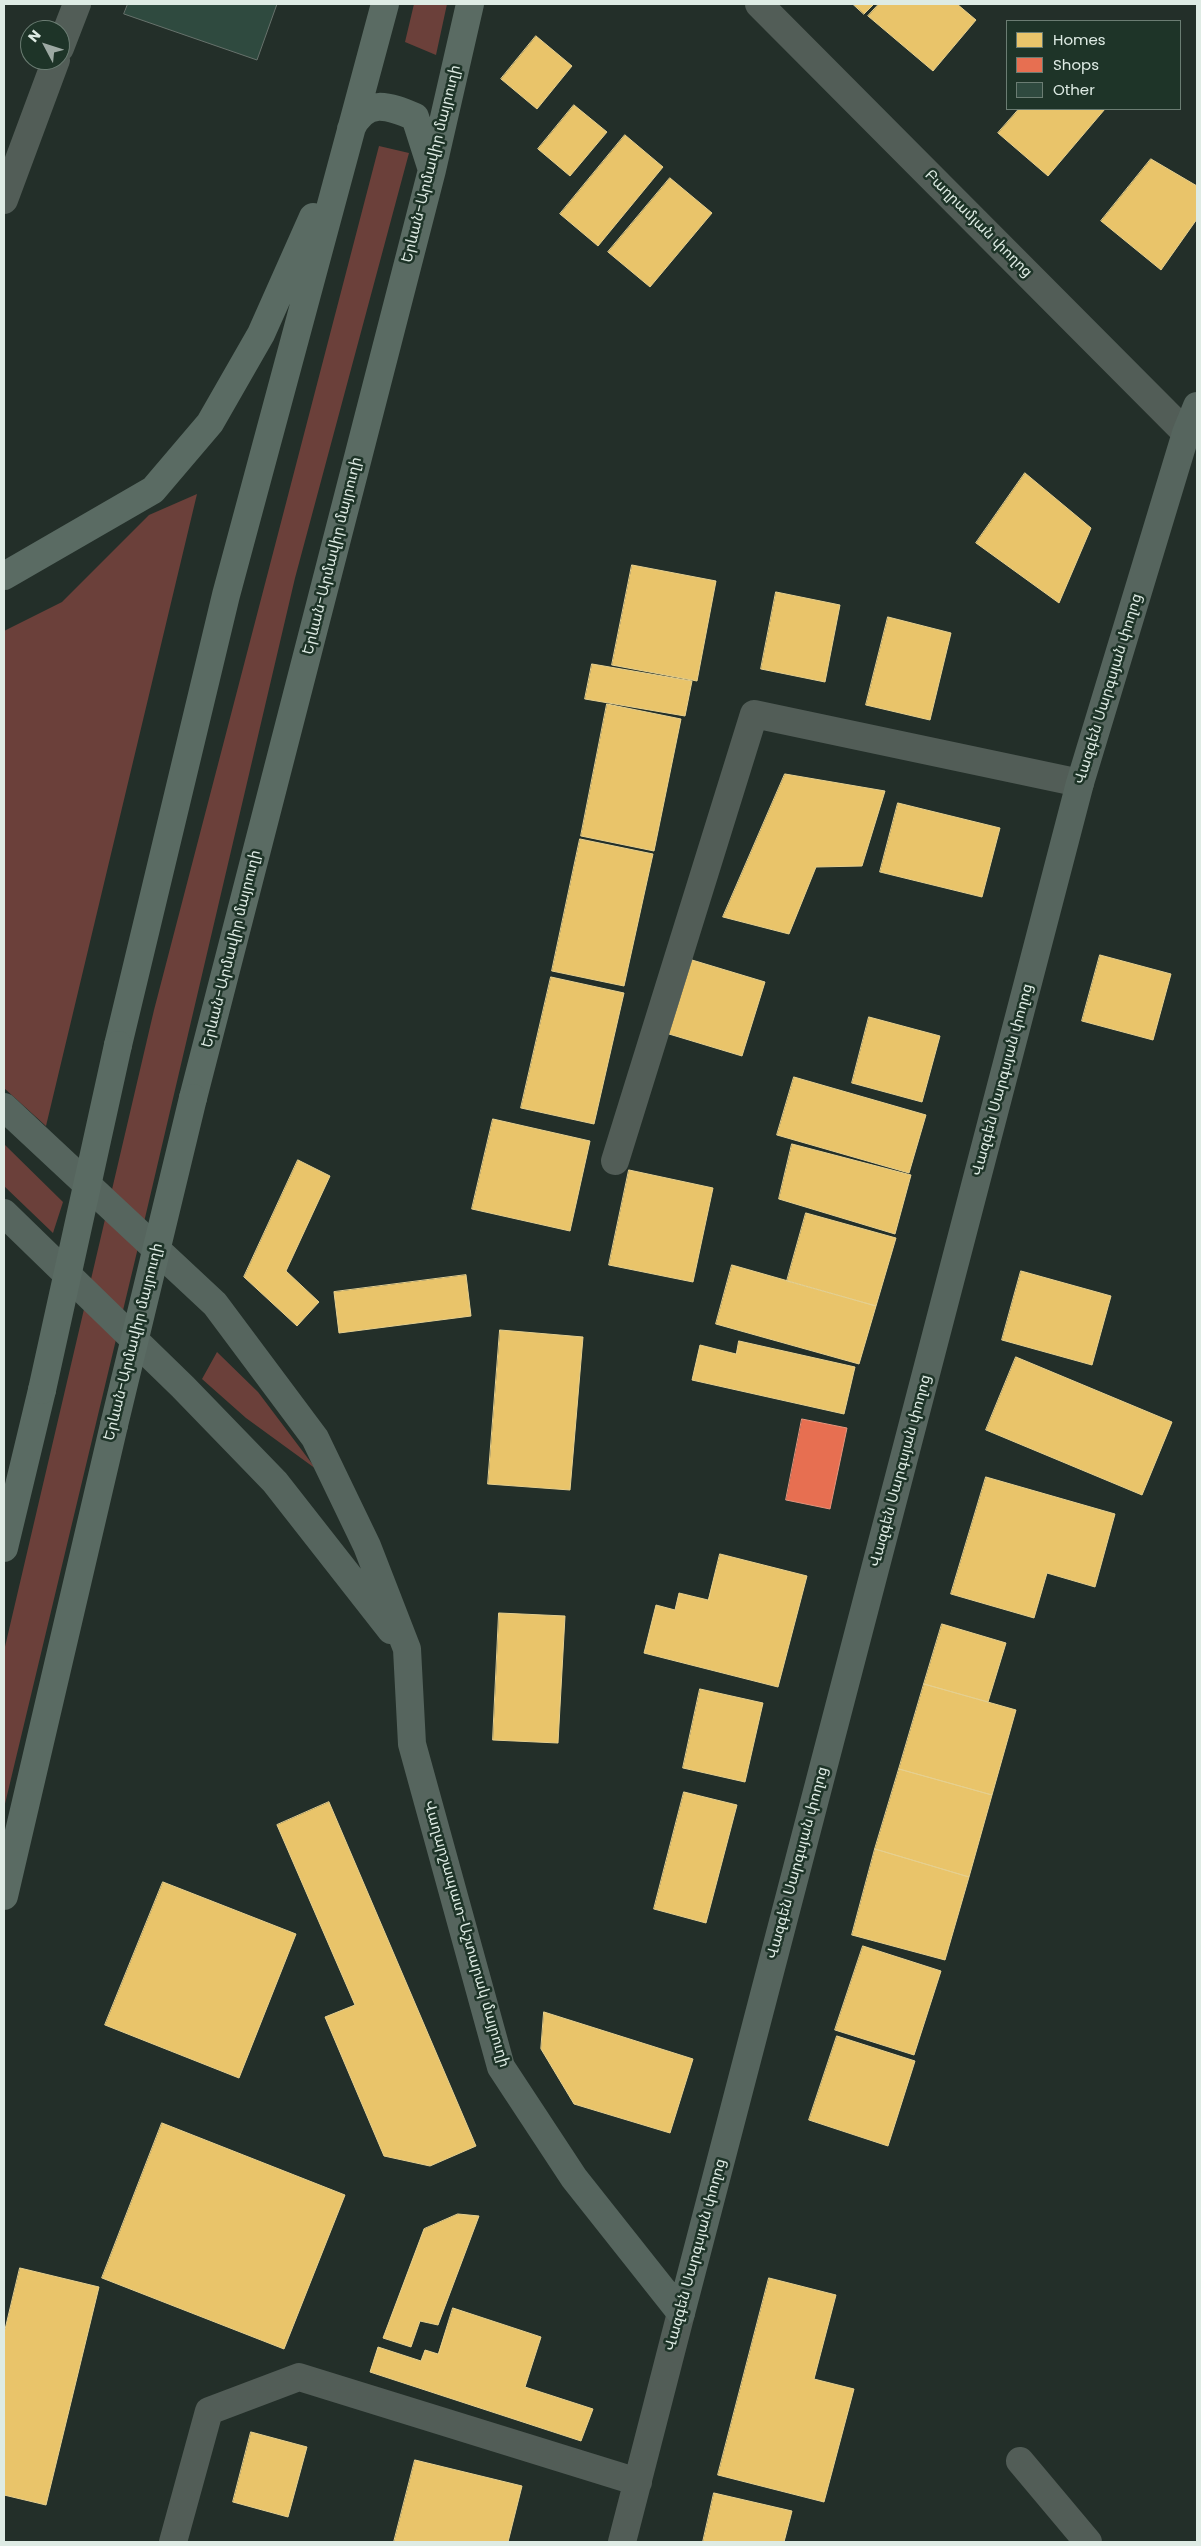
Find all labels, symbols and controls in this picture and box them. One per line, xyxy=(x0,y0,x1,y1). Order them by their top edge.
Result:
north arrow xyxy=(20,20,70,70)
legend xyxy=(1006,20,1181,110)
text: N xyxy=(23,26,45,46)
text: Homes xyxy=(1053,29,1106,50)
text: Shops xyxy=(1053,54,1099,75)
street label: Երևան-Արմավիր մայրուղի xyxy=(399,63,465,265)
text: Other xyxy=(1053,79,1095,100)
street label: Բաղրամյան փողոց xyxy=(920,166,1036,282)
street label: Երևան-Արմավիր մայրուղի xyxy=(300,455,366,657)
street label: Վազգեն Սարգսյան փողոց xyxy=(1071,592,1147,786)
street label: Երևան-Արմավիր մայրուղի xyxy=(199,848,265,1050)
street label: Վազգեն Սարգսյան փողոց xyxy=(969,982,1037,1178)
street label: Երևան-Արմավիր մայրուղի xyxy=(101,1241,167,1443)
street label: Վազգեն Սարգսյան փողոց xyxy=(867,1373,935,1569)
street label: Վազգեն Սարգսյան փողոց xyxy=(764,1765,832,1961)
street label: Վաղարշապատ-Աշտարակ մայրուղի xyxy=(419,1798,513,2070)
street label: Վազգեն Սարգսյան փողոց xyxy=(662,2157,730,2353)

